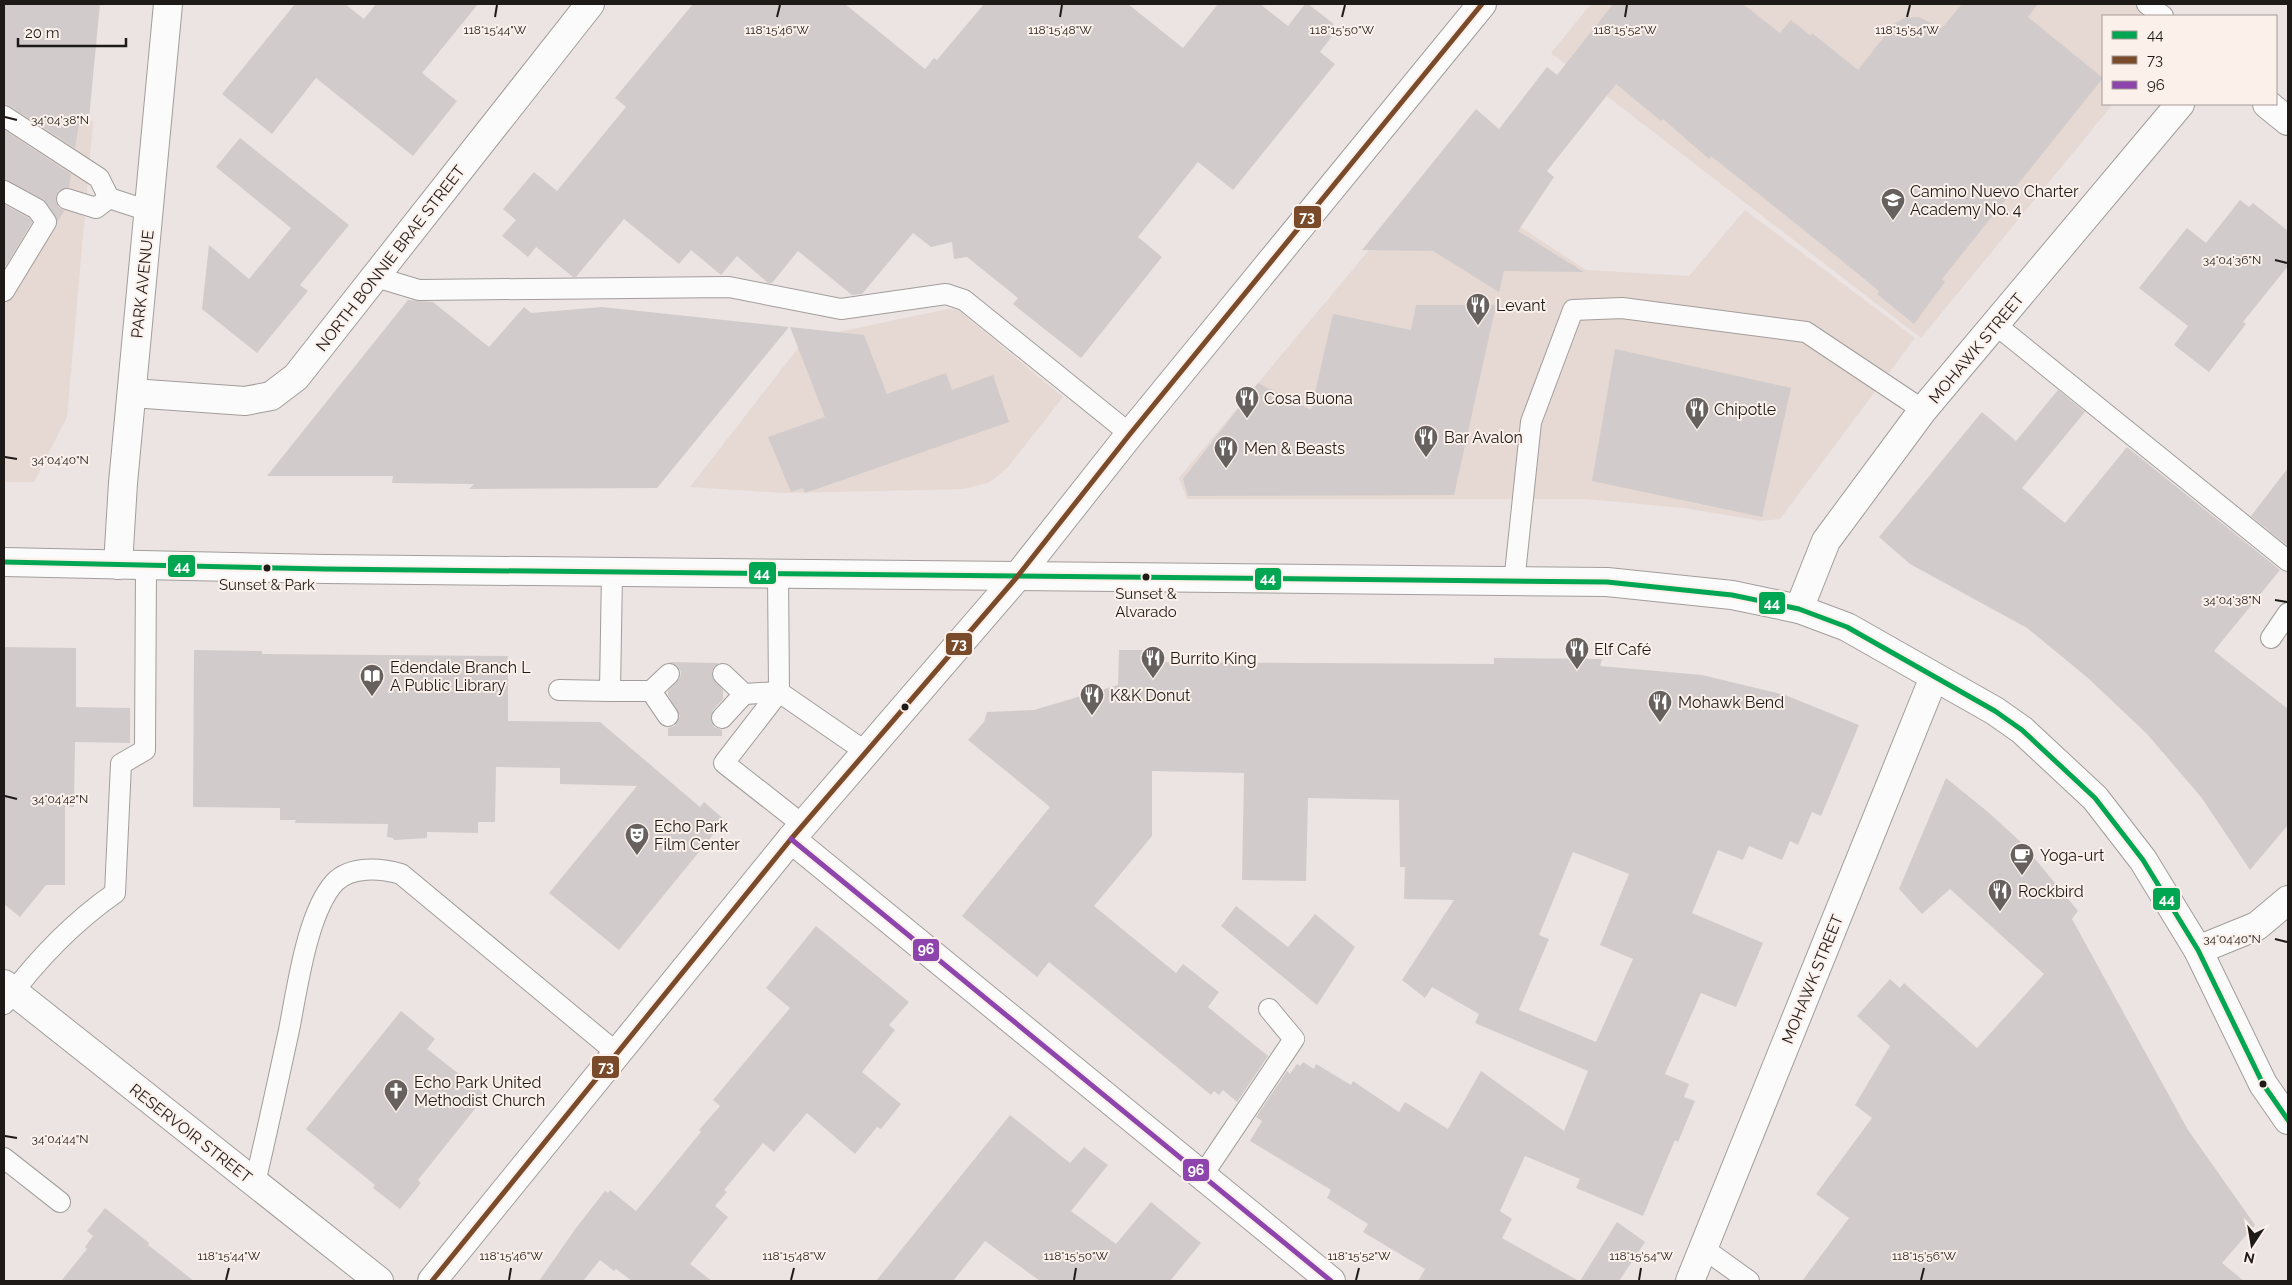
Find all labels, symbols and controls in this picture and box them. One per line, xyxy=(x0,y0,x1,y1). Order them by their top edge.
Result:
scale bar xyxy=(18,15,125,47)
legend xyxy=(2102,15,2277,105)
text: 118°15'44"W xyxy=(464,23,527,37)
text: 118°15'46"W xyxy=(745,23,809,37)
text: 118°15'48"W xyxy=(1028,23,1092,37)
text: 118°15'50"W xyxy=(1310,23,1375,37)
text: 118°15'52"W xyxy=(1593,23,1657,37)
text: 118°15'54"W xyxy=(1875,23,1939,37)
text: 20 m xyxy=(25,24,60,42)
text: 44 xyxy=(2147,26,2163,44)
text: 73 xyxy=(2147,51,2163,69)
text: 96 xyxy=(2147,76,2165,94)
text: 34°04'38"N xyxy=(31,113,89,127)
street label: NORTH BONNIE BRAE STREET xyxy=(312,162,469,355)
place label: Camino Nuevo Charter Academy No. 4 xyxy=(1910,182,2079,219)
school or university icon: Camino Nuevo Charter Academy No. 4 xyxy=(1880,187,1906,221)
line badge: 73 xyxy=(1293,205,1322,229)
text: 73 xyxy=(1299,209,1315,225)
street label: PARK AVENUE xyxy=(127,229,158,339)
text: 34°04'36"N xyxy=(2203,253,2261,267)
street label: MOHAWK STREET xyxy=(1925,289,2028,407)
restaurant icon: Levant xyxy=(1465,292,1491,326)
place label: Levant xyxy=(1496,296,1547,315)
restaurant icon: Cosa Buona xyxy=(1234,385,1260,419)
place label: Cosa Buona xyxy=(1264,389,1353,408)
restaurant icon: Chipotle xyxy=(1684,396,1710,430)
place label: Chipotle xyxy=(1714,400,1776,419)
restaurant icon: Bar Avalon xyxy=(1413,424,1439,458)
place label: Bar Avalon xyxy=(1444,428,1523,447)
restaurant icon: Men & Beasts xyxy=(1213,435,1239,469)
place label: Men & Beasts xyxy=(1244,439,1345,458)
text: 34°04'40"N xyxy=(31,453,89,467)
line badge: 44 xyxy=(167,554,196,578)
text: 44 xyxy=(174,558,190,574)
line badge: 44 xyxy=(748,561,777,585)
marker: Sunset & Park xyxy=(262,563,272,573)
text: 44 xyxy=(754,565,770,581)
line badge: 44 xyxy=(1254,567,1282,591)
text: 44 xyxy=(1260,570,1276,586)
marker: Sunset & Alvarado xyxy=(1141,572,1151,582)
place label: Sunset & Park xyxy=(219,576,315,594)
place label: Sunset & Alvarado xyxy=(1115,585,1177,621)
line badge: 44 xyxy=(1758,591,1786,615)
text: 34°04'38"N xyxy=(2203,593,2261,607)
text: 44 xyxy=(1764,595,1780,611)
line badge: 73 xyxy=(945,632,973,656)
text: 73 xyxy=(951,636,967,652)
restaurant icon: Elf Café xyxy=(1564,636,1590,670)
place label: Elf Café xyxy=(1594,640,1651,659)
restaurant icon: Burrito King xyxy=(1140,645,1166,679)
place label: Burrito King xyxy=(1170,649,1257,668)
place label: Edendale Branch L A Public Library xyxy=(390,658,531,695)
library icon: Edendale Branch L A Public Library xyxy=(359,663,385,697)
restaurant icon: K&K Donut xyxy=(1079,682,1105,716)
place label: K&K Donut xyxy=(1110,686,1191,705)
restaurant icon: Mohawk Bend xyxy=(1647,689,1673,723)
place label: Mohawk Bend xyxy=(1678,693,1784,712)
unlabelled marker xyxy=(900,702,910,712)
text: 34°04'42"N xyxy=(32,792,88,806)
place label: Echo Park Film Center xyxy=(654,817,740,854)
theatre icon: Echo Park Film Center xyxy=(624,822,650,856)
cafe icon: Yoga-urt xyxy=(2009,842,2035,876)
place label: Yoga-urt xyxy=(2040,846,2105,865)
restaurant icon: Rockbird xyxy=(1987,878,2013,912)
place label: Rockbird xyxy=(2018,882,2084,901)
line badge: 44 xyxy=(2152,887,2181,911)
text: 44 xyxy=(2159,891,2175,907)
street label: MOHAWK STREET xyxy=(1778,912,1847,1047)
text: 34°04'40"N xyxy=(2203,932,2261,946)
line badge: 96 xyxy=(912,938,940,962)
text: 96 xyxy=(918,941,934,957)
line badge: 73 xyxy=(591,1055,620,1079)
text: 73 xyxy=(598,1059,614,1075)
place label: Echo Park United Methodist Church xyxy=(414,1073,545,1110)
church icon: Echo Park United Methodist Church xyxy=(383,1078,409,1112)
unlabelled marker xyxy=(2258,1079,2268,1089)
street label: RESERVOIR STREET xyxy=(126,1080,256,1187)
text: 34°04'44"N xyxy=(32,1132,88,1146)
line badge: 96 xyxy=(1182,1158,1210,1182)
text: 96 xyxy=(1188,1162,1204,1178)
north arrow xyxy=(2227,1220,2277,1270)
text: 118°15'44"W xyxy=(198,1249,261,1263)
text: 118°15'46"W xyxy=(479,1249,543,1263)
text: 118°15'48"W xyxy=(762,1249,826,1263)
text: 118°15'50"W xyxy=(1044,1249,1109,1263)
text: 118°15'52"W xyxy=(1327,1249,1391,1263)
text: 118°15'54"W xyxy=(1609,1249,1673,1263)
text: 118°15'56"W xyxy=(1892,1249,1957,1263)
text: N xyxy=(2242,1249,2256,1267)

